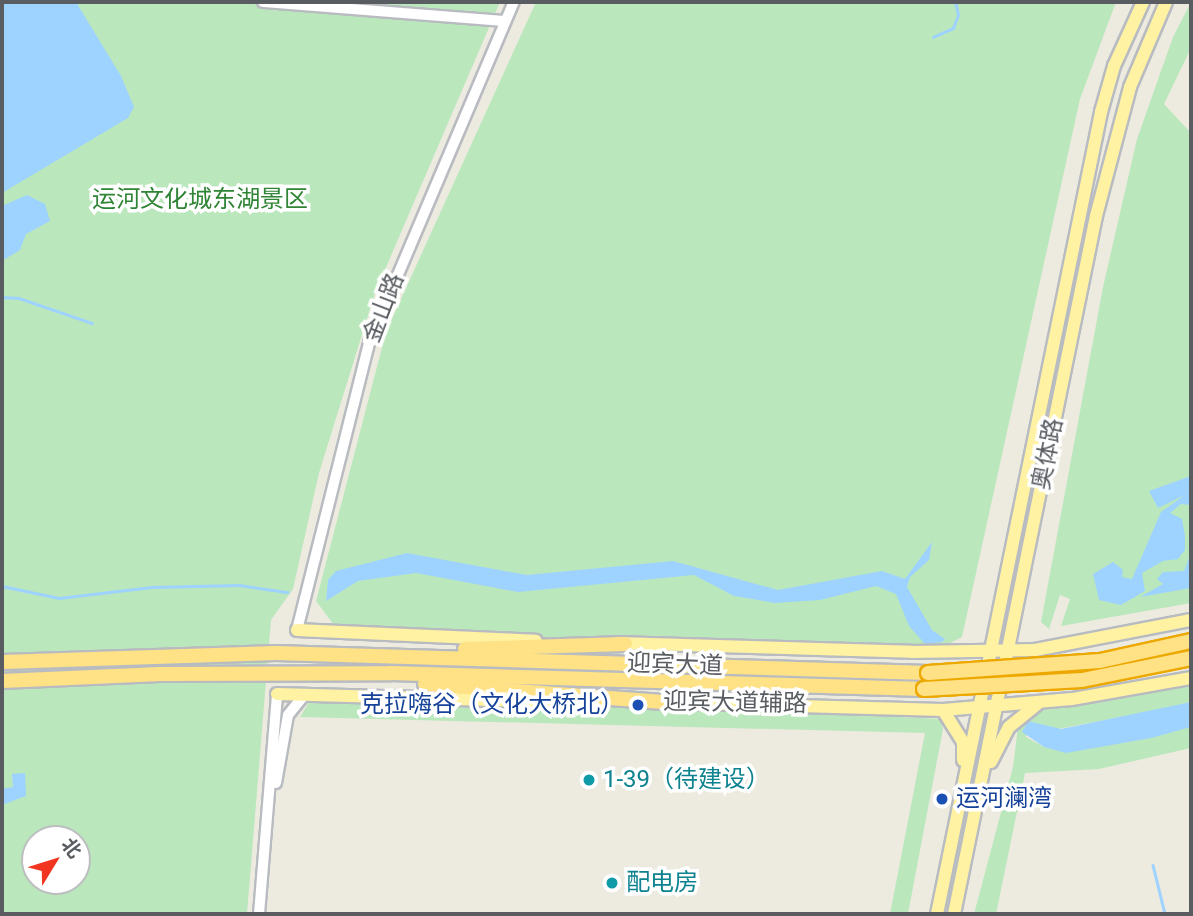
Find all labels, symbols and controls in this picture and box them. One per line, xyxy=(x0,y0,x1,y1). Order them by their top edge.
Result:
park label: 运河文化城东湖景区 xyxy=(92,186,308,214)
street label: 金山路 xyxy=(358,269,410,347)
street label: 奥体路 xyxy=(1027,416,1069,492)
street label: 迎宾大道 xyxy=(627,649,723,681)
street label: 迎宾大道辅路 xyxy=(663,687,807,719)
place label: 克拉嗨谷（文化大桥北） xyxy=(360,691,624,719)
marker: 克拉嗨谷（文化大桥北） xyxy=(630,697,646,713)
place label: 1-39（待建设） xyxy=(603,766,770,794)
marker: 1-39（待建设） xyxy=(581,772,597,788)
place label: 运河澜湾 xyxy=(956,785,1052,813)
marker: 运河澜湾 xyxy=(934,791,950,807)
north arrow xyxy=(21,825,91,895)
text: 北 xyxy=(56,833,86,863)
place label: 配电房 xyxy=(626,869,698,897)
marker: 配电房 xyxy=(604,875,620,891)

